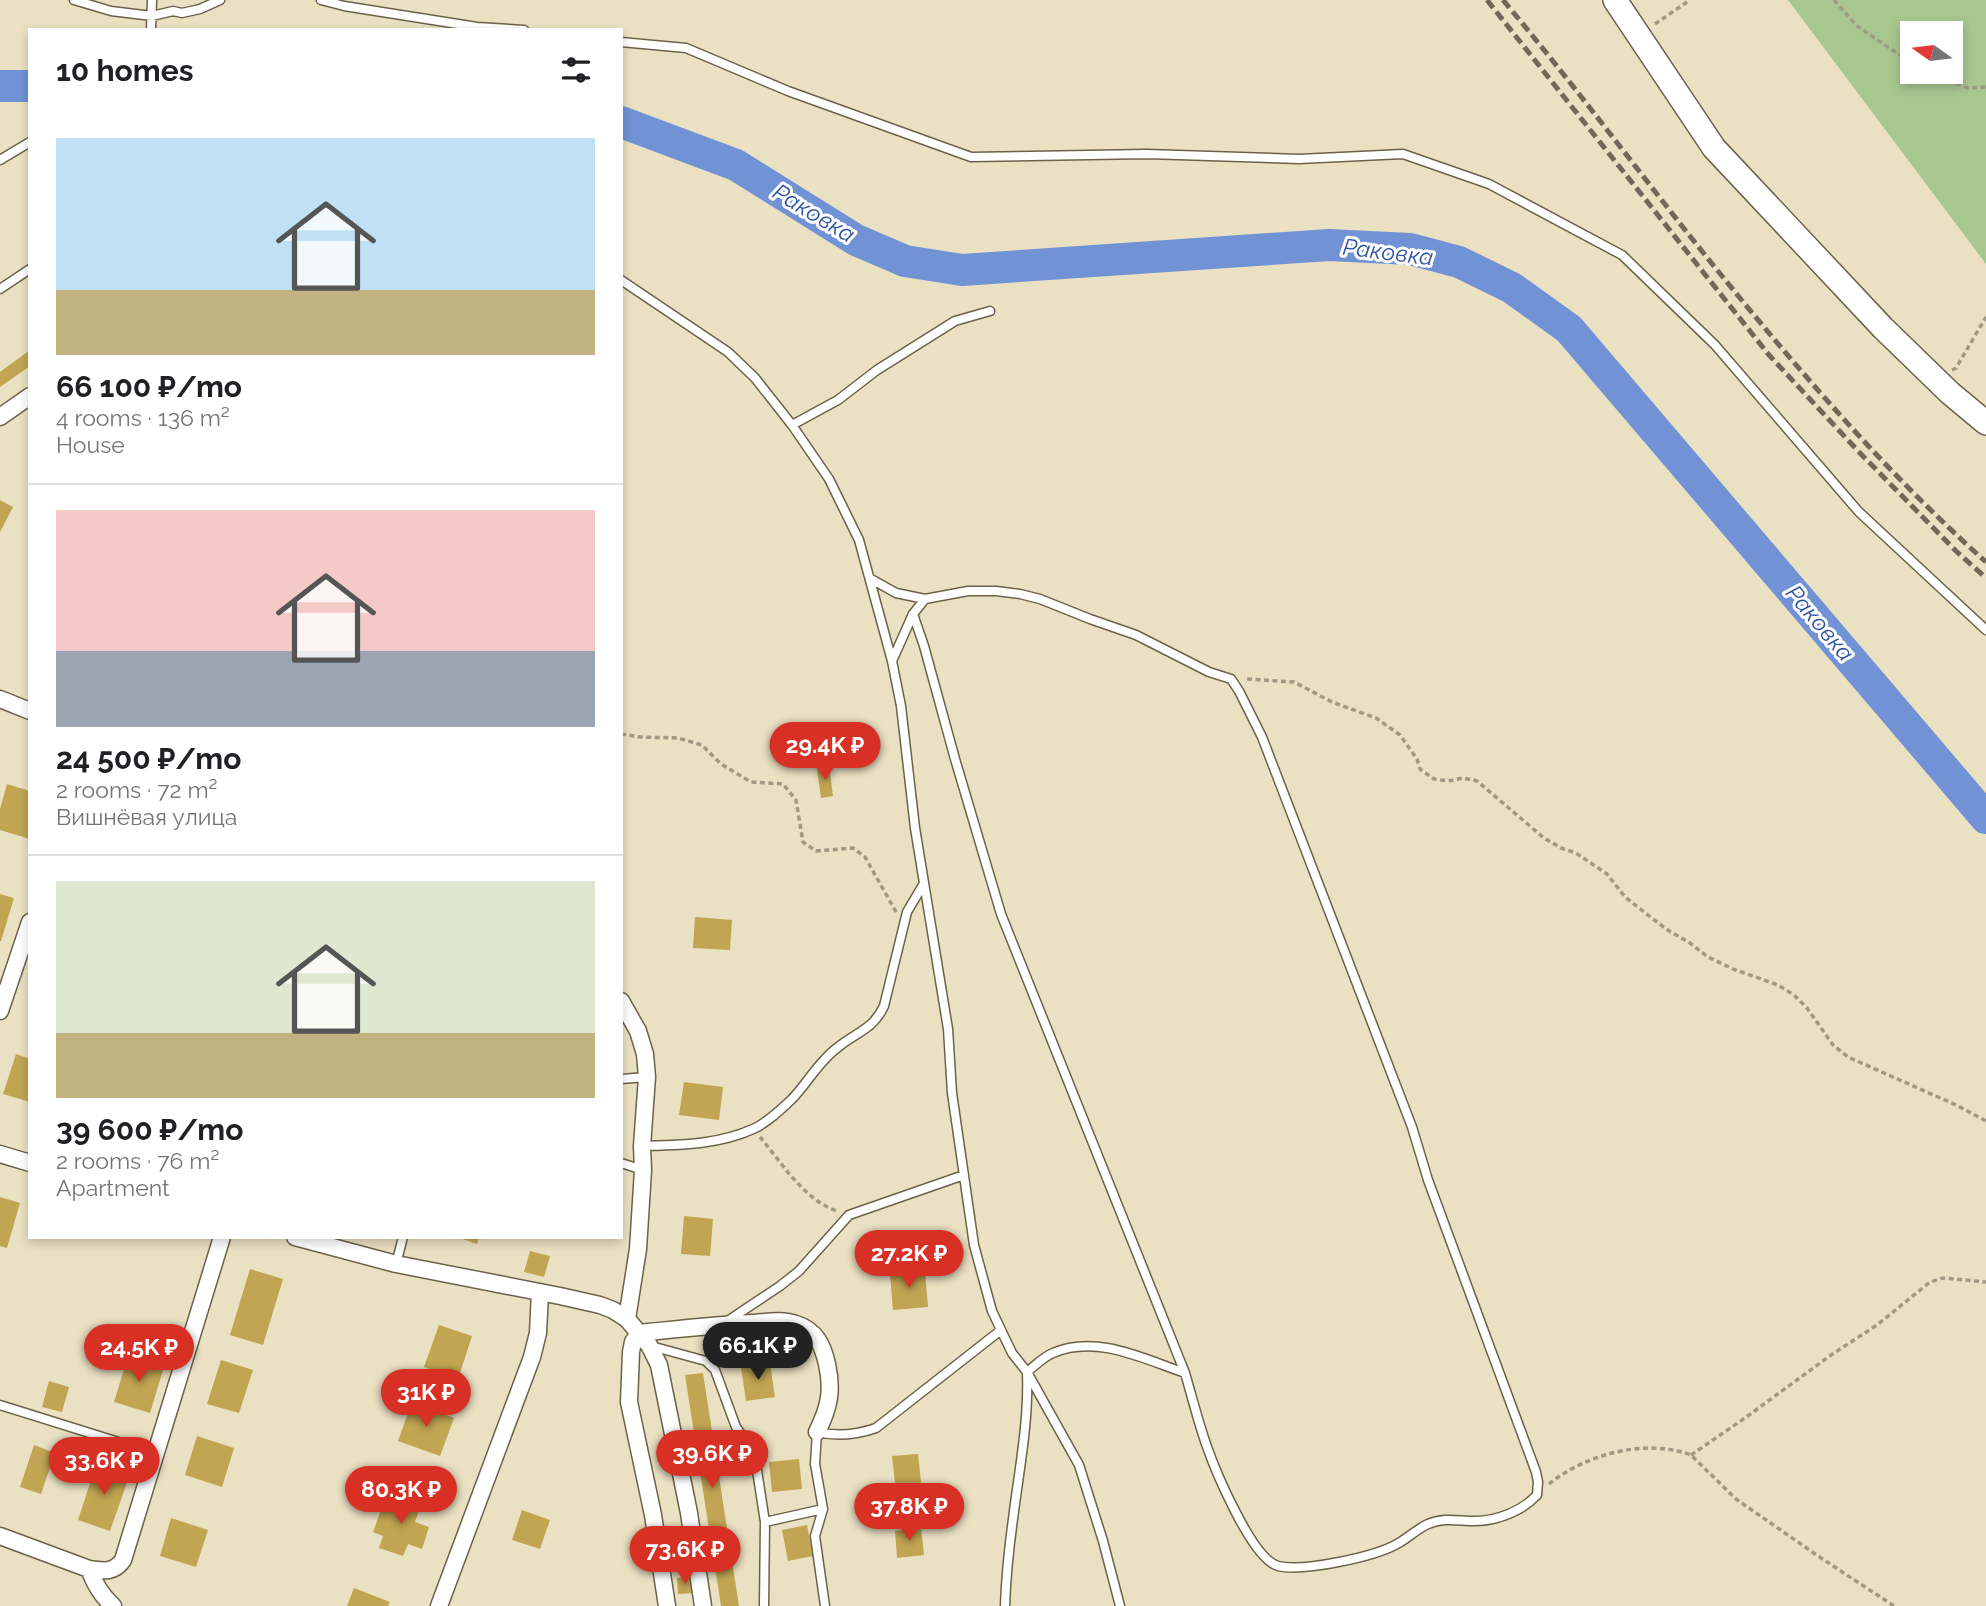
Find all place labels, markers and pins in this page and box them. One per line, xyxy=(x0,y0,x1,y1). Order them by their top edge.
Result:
pin: 29.4K ₽ xyxy=(760,722,890,782)
pin: 27.2K ₽ xyxy=(844,1230,974,1290)
pin: 66.1K ₽ xyxy=(693,1322,823,1382)
pin: 24.5K ₽ xyxy=(74,1324,204,1384)
pin: 31K ₽ xyxy=(377,1370,475,1429)
pin: 39.6K ₽ xyxy=(647,1430,777,1490)
pin: 33.6K ₽ xyxy=(39,1438,169,1497)
pin: 80.3K ₽ xyxy=(336,1466,466,1526)
pin: 37.8K ₽ xyxy=(844,1484,974,1543)
pin: 73.6K ₽ xyxy=(620,1526,750,1586)

